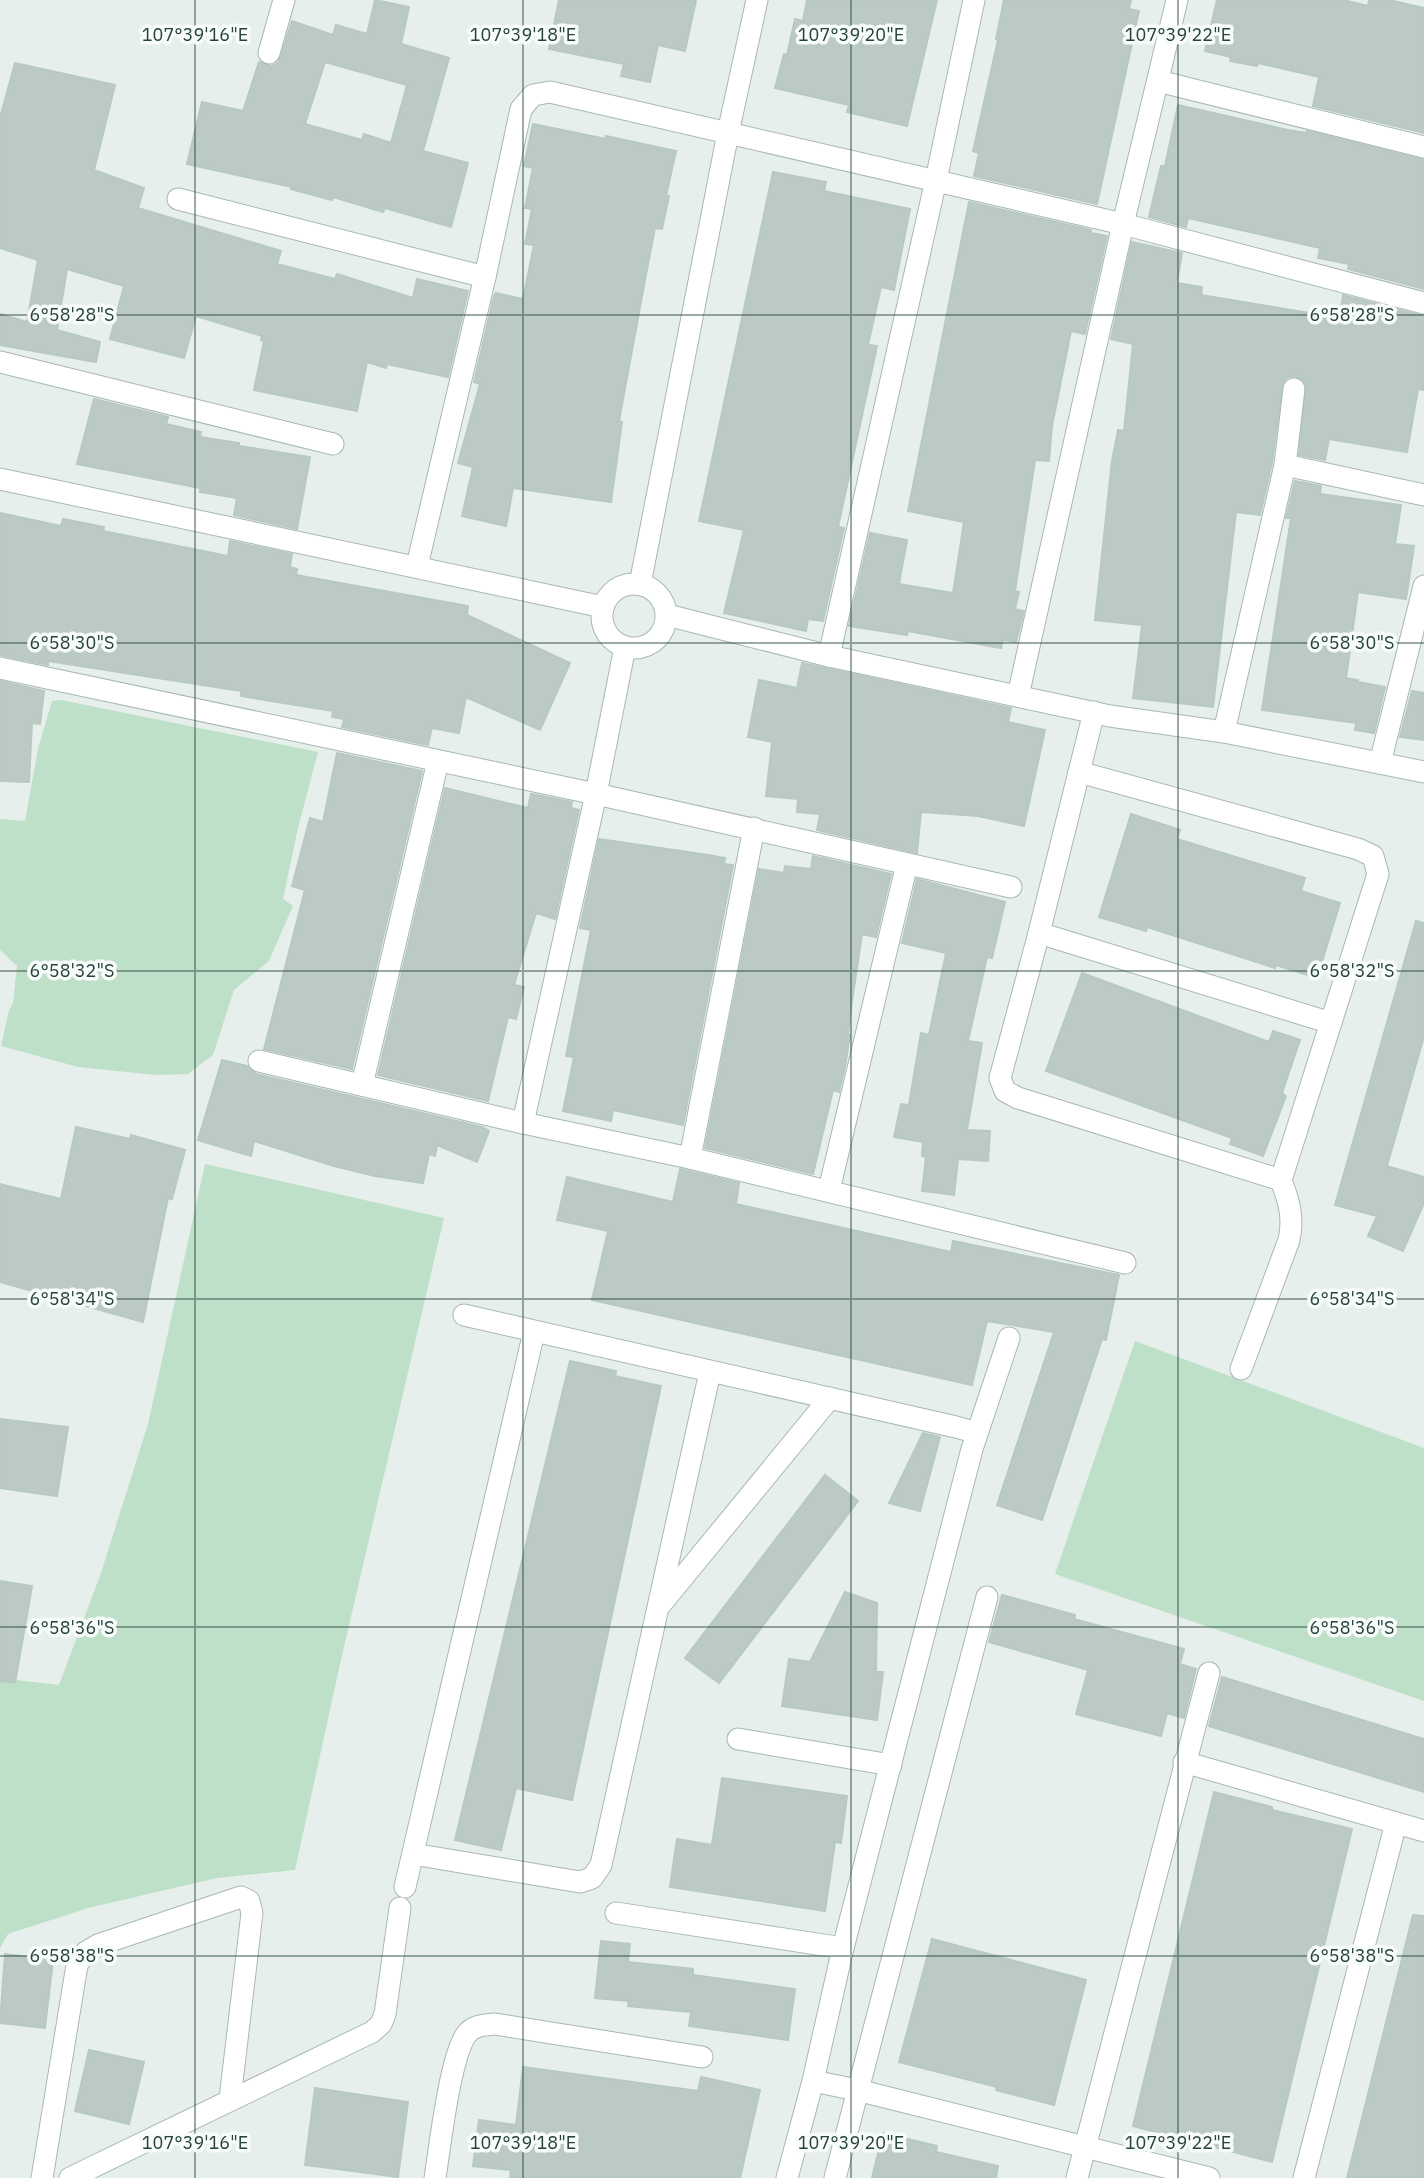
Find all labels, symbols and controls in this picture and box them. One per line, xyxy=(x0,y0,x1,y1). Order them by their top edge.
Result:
text: 107°39'16"E xyxy=(142,23,248,46)
text: 107°39'18"E xyxy=(470,23,576,46)
text: 107°39'20"E xyxy=(798,23,904,46)
text: 107°39'22"E xyxy=(1125,23,1231,46)
text: 6°58'28"S xyxy=(30,303,114,326)
text: 6°58'28"S xyxy=(1310,303,1394,326)
text: 6°58'30"S xyxy=(30,631,114,654)
text: 6°58'30"S xyxy=(1310,631,1394,654)
text: 6°58'32"S xyxy=(30,959,114,982)
text: 6°58'32"S xyxy=(1310,959,1394,982)
text: 6°58'34"S xyxy=(30,1287,114,1310)
text: 6°58'34"S xyxy=(1310,1287,1394,1310)
text: 6°58'36"S xyxy=(30,1616,114,1639)
text: 6°58'36"S xyxy=(1310,1616,1394,1639)
text: 6°58'38"S xyxy=(30,1944,114,1967)
text: 6°58'38"S xyxy=(1310,1944,1394,1967)
text: 107°39'16"E xyxy=(142,2131,248,2154)
text: 107°39'18"E xyxy=(470,2131,576,2154)
text: 107°39'20"E xyxy=(798,2131,904,2154)
text: 107°39'22"E xyxy=(1125,2131,1231,2154)

